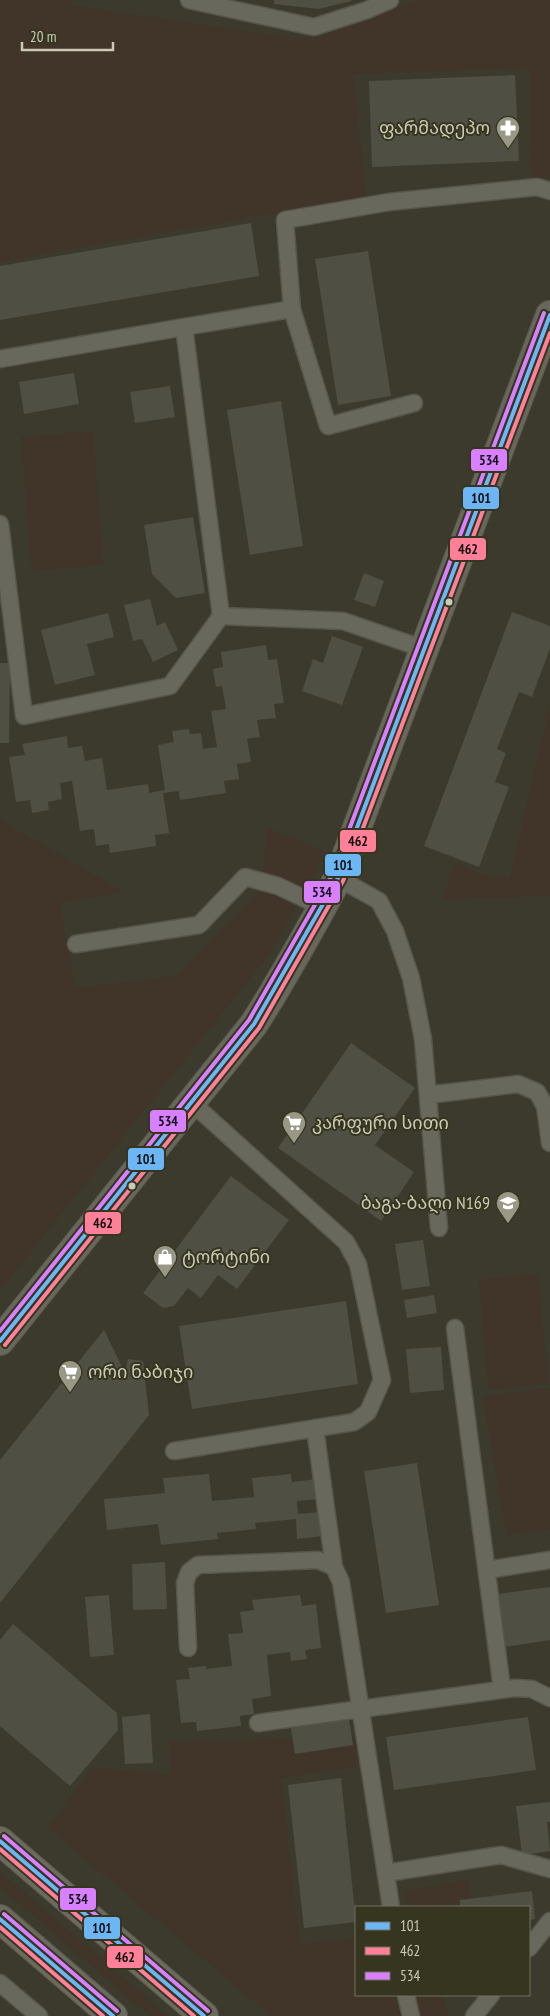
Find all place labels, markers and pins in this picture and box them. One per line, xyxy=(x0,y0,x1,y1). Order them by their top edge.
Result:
pharmacy icon: ფარმადეპო xyxy=(495,115,521,149)
place label: ფარმადეპო xyxy=(379,116,490,139)
unlabelled marker xyxy=(444,597,454,607)
supermarket icon: კარფური სითი xyxy=(281,1110,307,1144)
place label: კარფური სითი xyxy=(312,1111,449,1134)
unlabelled marker xyxy=(127,1181,137,1191)
school or university icon: ბაგა-ბაღი N169 xyxy=(495,1190,521,1224)
place label: ბაგა-ბაღი N169 xyxy=(361,1191,490,1214)
shop icon: ტორტინი xyxy=(152,1244,178,1278)
place label: ტორტინი xyxy=(182,1245,270,1268)
supermarket icon: ორი ნაბიჯი xyxy=(57,1359,83,1393)
place label: ორი ნაბიჯი xyxy=(88,1360,193,1383)

